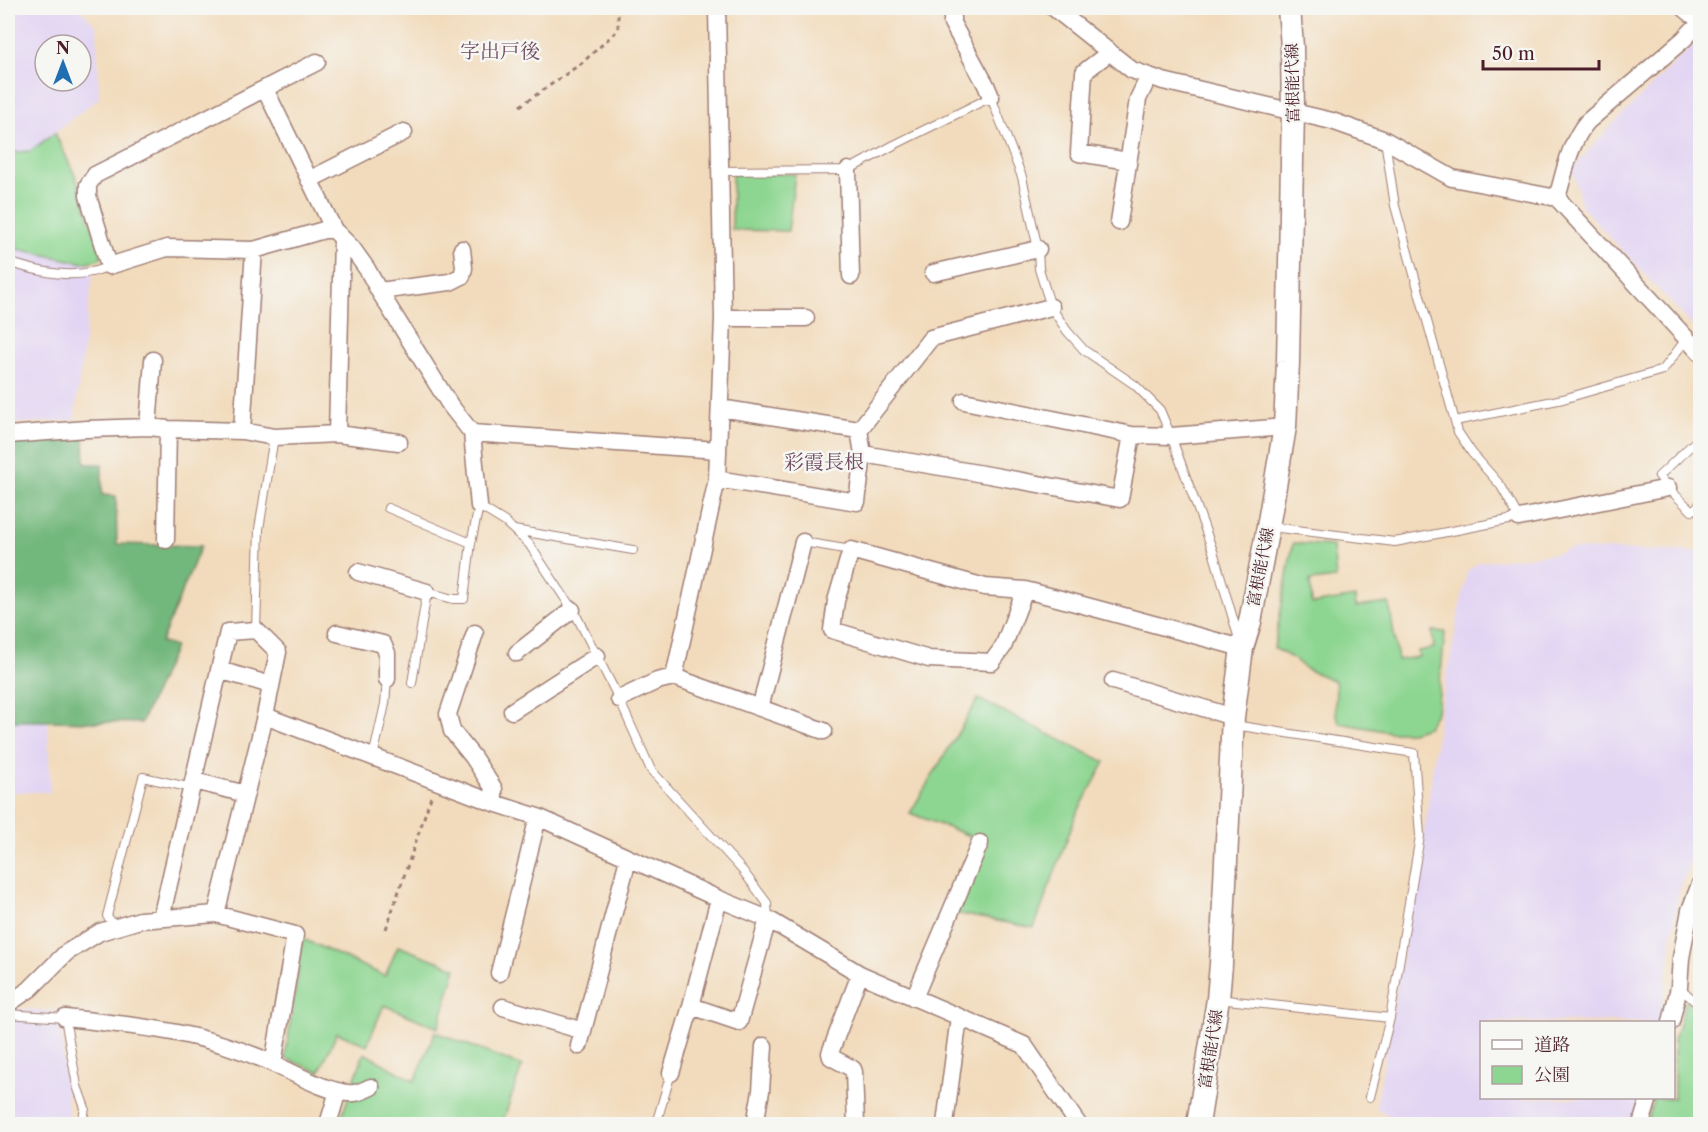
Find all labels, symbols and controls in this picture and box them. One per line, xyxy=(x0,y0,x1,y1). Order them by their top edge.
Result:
north arrow xyxy=(33,33,93,93)
scale bar xyxy=(1483,33,1598,71)
text: N xyxy=(56,38,70,58)
district label: 字出戸後 xyxy=(460,39,540,63)
street label: 富根能代線 xyxy=(1281,43,1303,123)
text: 50 m xyxy=(1492,43,1535,65)
district label: 彩霞長根 xyxy=(784,450,864,474)
street label: 富根能代線 xyxy=(1243,526,1277,608)
street label: 富根能代線 xyxy=(1194,1008,1226,1090)
legend xyxy=(1480,1021,1675,1099)
text: 道路 xyxy=(1534,1034,1570,1056)
text: 公園 xyxy=(1534,1064,1570,1086)

